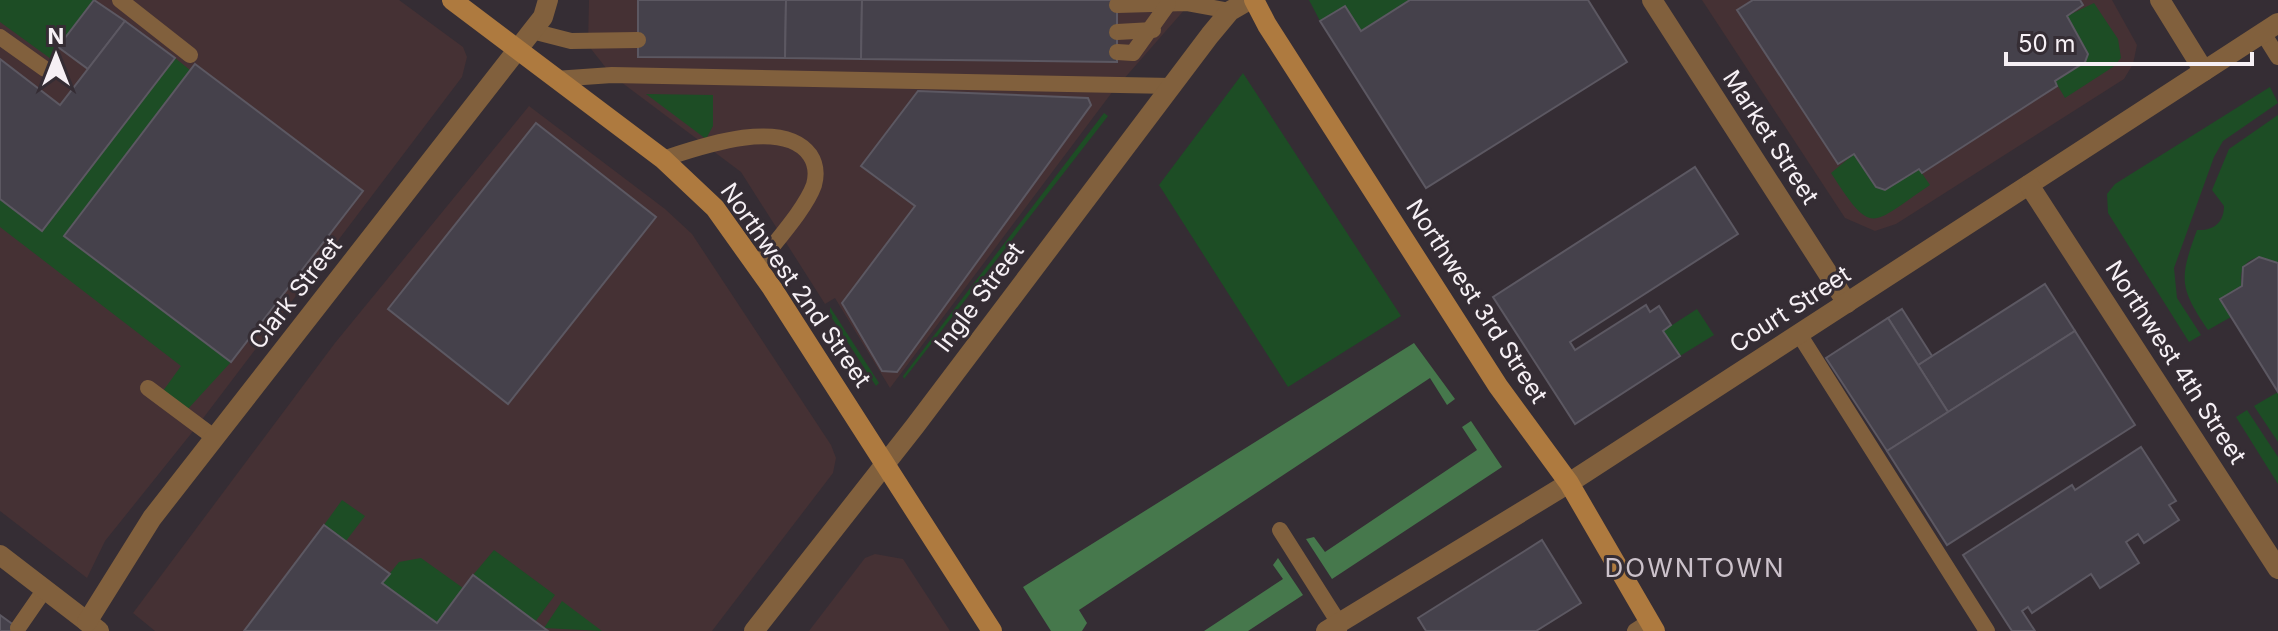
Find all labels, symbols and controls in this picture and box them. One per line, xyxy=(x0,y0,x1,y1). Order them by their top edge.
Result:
north arrow xyxy=(16,16,96,96)
scale bar xyxy=(2006,16,2252,66)
text: N xyxy=(48,23,64,49)
text: 50 m xyxy=(2018,29,2076,58)
street label: Market Street xyxy=(1717,65,1825,209)
street label: Northwest 2nd Street xyxy=(715,177,877,393)
street label: Northwest 3rd Street xyxy=(1400,194,1554,408)
street label: Clark Street xyxy=(242,231,348,355)
street label: Ingle Street xyxy=(928,236,1030,357)
street label: Northwest 4th Street xyxy=(2099,255,2253,469)
street label: Court Street xyxy=(1724,259,1856,359)
district label: DOWNTOWN xyxy=(1605,552,1785,583)

